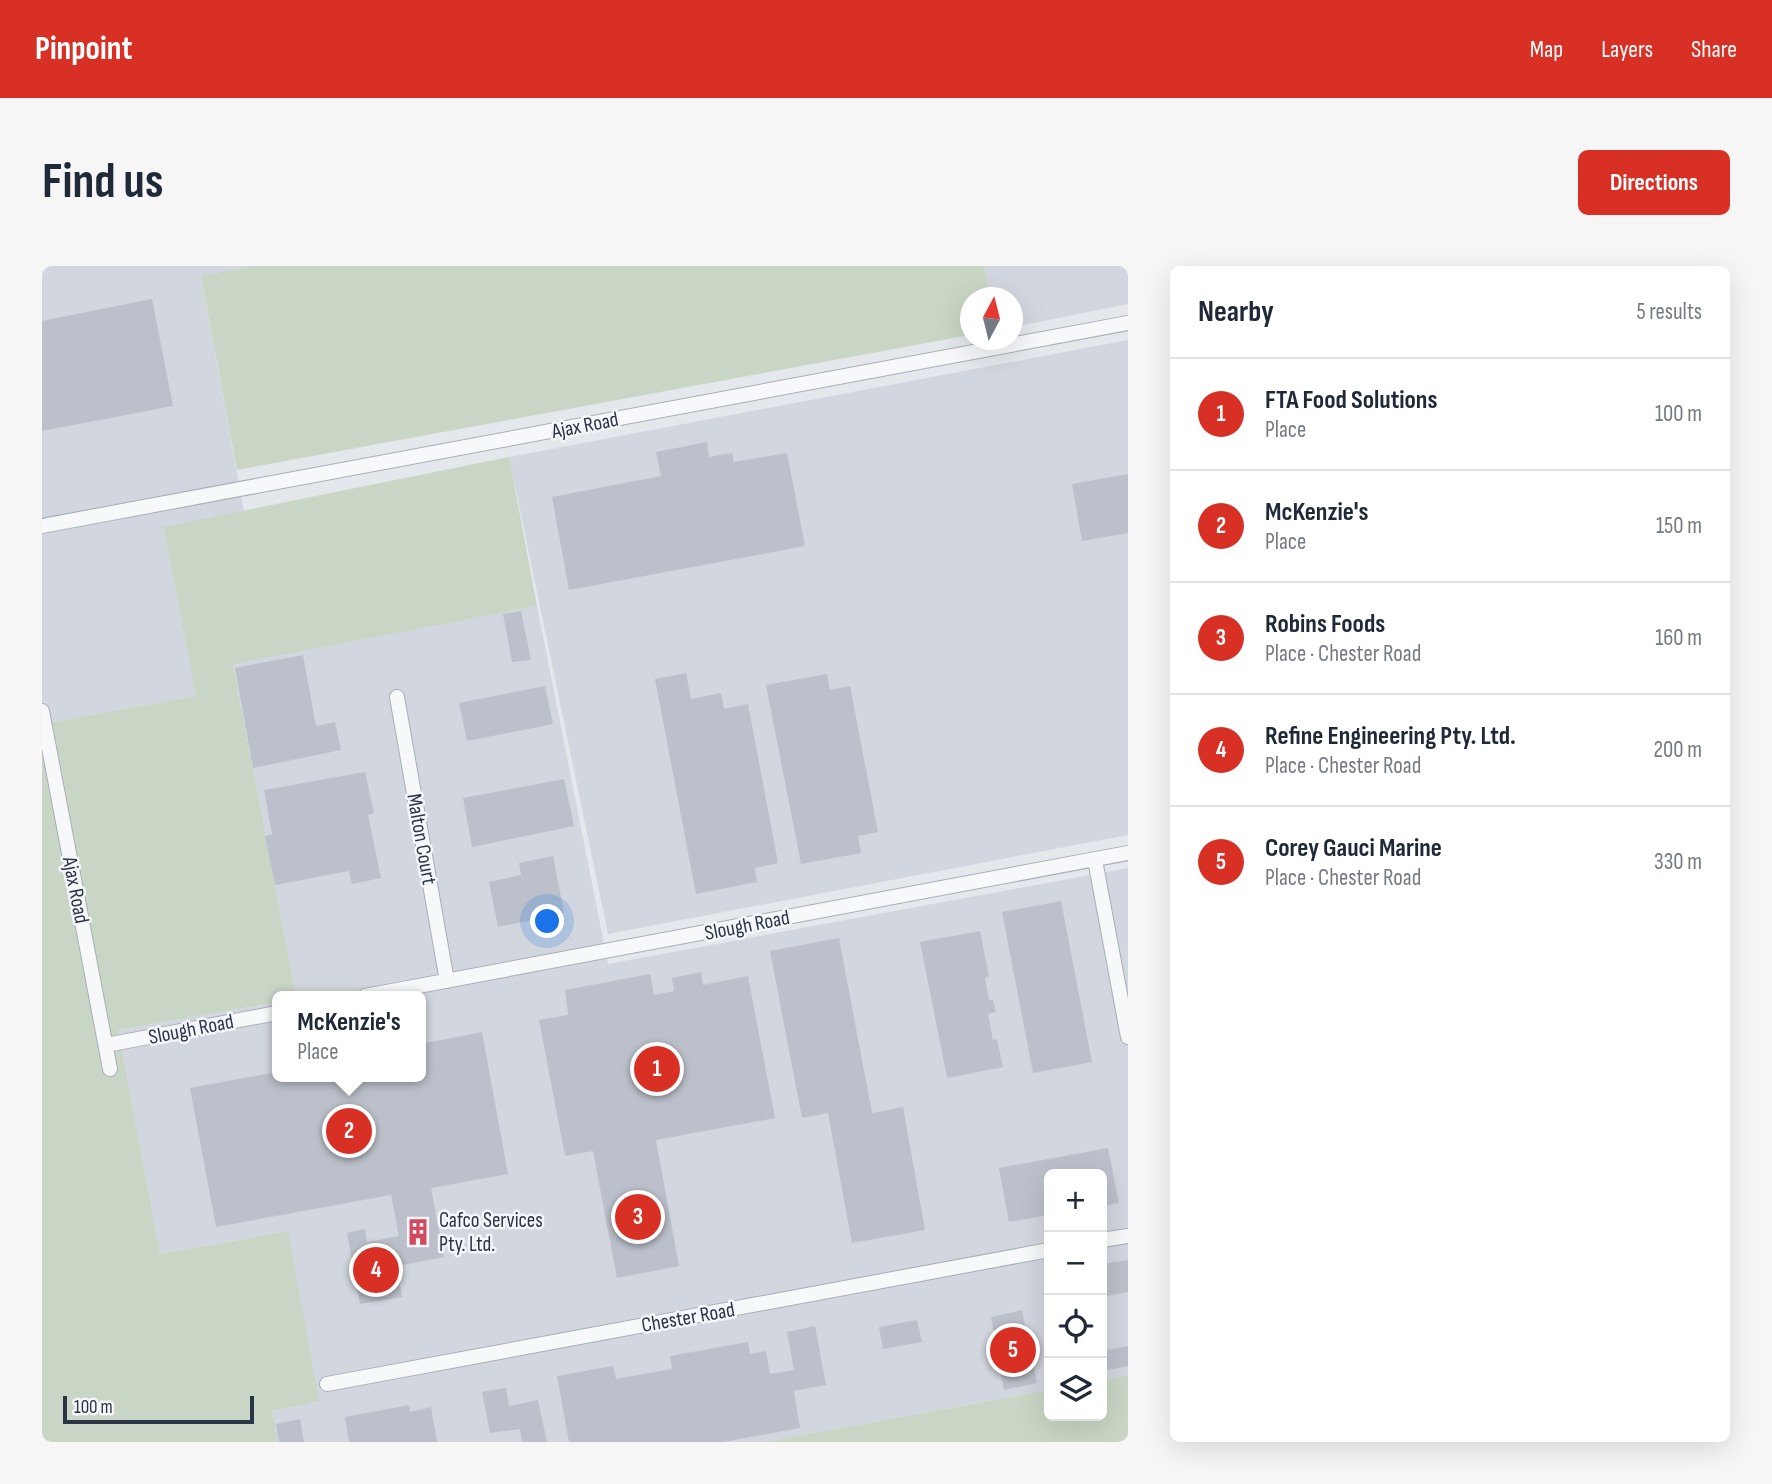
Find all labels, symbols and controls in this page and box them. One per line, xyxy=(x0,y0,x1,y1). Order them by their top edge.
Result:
text: Pinpoint xyxy=(35,29,132,69)
text: Map xyxy=(1530,35,1563,64)
text: Layers xyxy=(1601,35,1653,64)
text: Share xyxy=(1691,35,1737,64)
button: Directions xyxy=(1578,150,1730,215)
text: Find us xyxy=(42,153,164,212)
north arrow xyxy=(960,287,1023,350)
text: Nearby xyxy=(1198,294,1274,330)
text: 5 results xyxy=(1636,298,1702,326)
text: FTA Food Solutions xyxy=(1265,385,1437,416)
text: 1 xyxy=(1216,400,1226,428)
text: 100 m xyxy=(1655,400,1702,428)
street label: Ajax Road xyxy=(549,407,621,444)
text: Place xyxy=(1265,416,1306,444)
text: McKenzie's xyxy=(1265,497,1368,528)
text: 2 xyxy=(1216,512,1226,540)
text: 150 m xyxy=(1656,512,1702,540)
text: Place xyxy=(1265,528,1306,556)
text: Robins Foods xyxy=(1265,609,1385,640)
text: 3 xyxy=(1216,624,1226,652)
text: 160 m xyxy=(1655,624,1702,652)
text: Place · Chester Road xyxy=(1265,640,1421,668)
text: Refine Engineering Pty. Ltd. xyxy=(1265,721,1516,752)
text: 4 xyxy=(1216,736,1226,764)
text: 200 m xyxy=(1654,736,1702,764)
text: Place · Chester Road xyxy=(1265,752,1421,780)
street label: Malton Court xyxy=(401,792,442,887)
text: Corey Gauci Marine xyxy=(1265,833,1442,864)
text: 5 xyxy=(1216,848,1226,876)
text: 330 m xyxy=(1654,848,1702,876)
street label: Ajax Road xyxy=(57,854,94,926)
text: Place · Chester Road xyxy=(1265,864,1421,892)
your location xyxy=(530,904,564,938)
street label: Slough Road xyxy=(702,905,792,946)
popup xyxy=(272,991,426,1082)
text: McKenzie's xyxy=(297,1007,401,1038)
street label: Slough Road xyxy=(146,1009,236,1050)
text: Place xyxy=(297,1038,338,1066)
pin: 1 xyxy=(634,1043,680,1095)
pin: 2 xyxy=(326,1105,372,1157)
map controls xyxy=(1044,1169,1107,1421)
button: + xyxy=(1044,1169,1107,1232)
pin: 3 xyxy=(615,1191,661,1243)
place label: Cafco Services Pty. Ltd. xyxy=(439,1208,543,1257)
building icon: Cafco Services Pty. Ltd. xyxy=(403,1217,433,1247)
button: − xyxy=(1044,1232,1107,1295)
pin: 4 xyxy=(353,1244,399,1296)
button: locate xyxy=(1044,1295,1107,1358)
street label: Chester Road xyxy=(640,1297,737,1338)
pin: 5 xyxy=(990,1324,1036,1376)
button: layers xyxy=(1044,1358,1107,1421)
scale bar xyxy=(63,1393,254,1425)
text: 100 m xyxy=(74,1396,113,1419)

